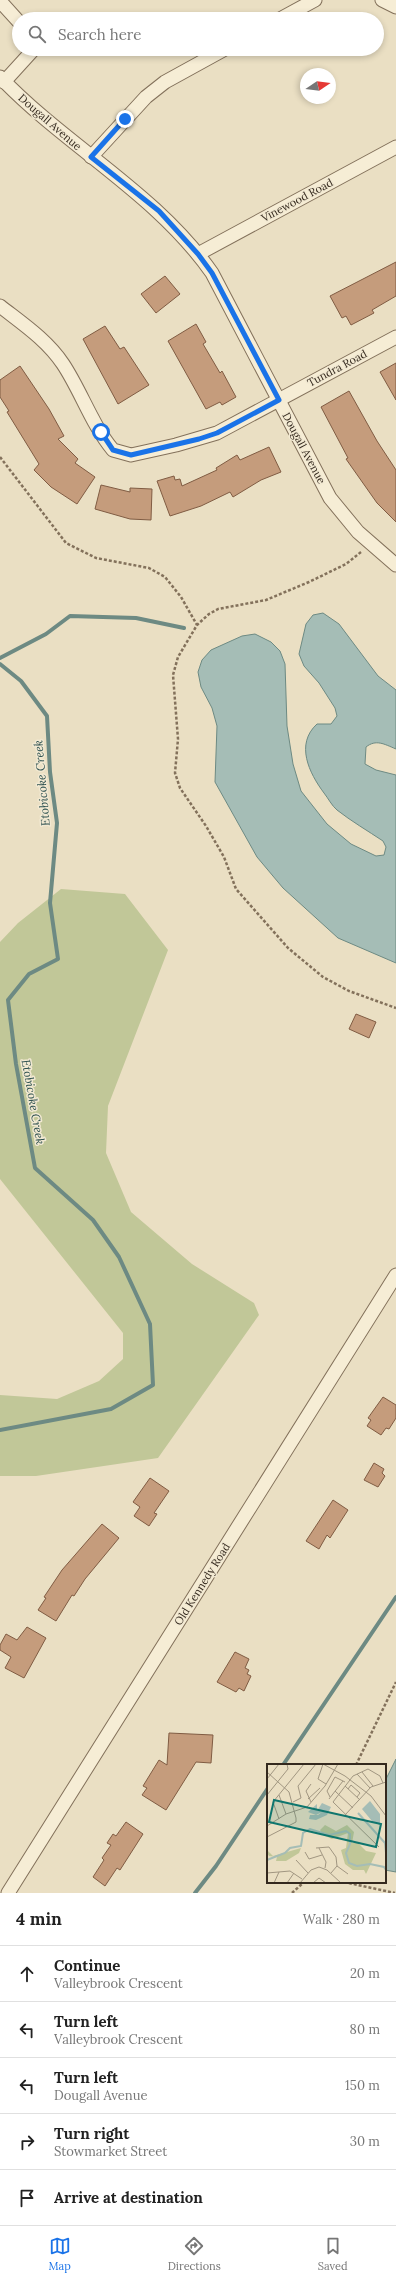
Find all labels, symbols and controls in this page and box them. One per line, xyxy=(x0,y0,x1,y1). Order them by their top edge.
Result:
search box xyxy=(12,12,384,56)
icon: search xyxy=(26,23,48,45)
text: Search here xyxy=(58,25,141,44)
north arrow xyxy=(300,68,336,104)
street label: Dougall Avenue xyxy=(16,91,84,153)
route end xyxy=(116,110,134,128)
street label: Vinewood Road xyxy=(258,175,336,225)
street label: Tundra Road xyxy=(305,346,370,390)
street label: Dougall Avenue xyxy=(279,410,329,486)
route start xyxy=(92,423,110,441)
water label: Etobicoke Creek xyxy=(30,739,53,827)
water label: Etobicoke Creek xyxy=(19,1058,48,1146)
street label: Old Kennedy Road xyxy=(171,1540,233,1628)
inset map xyxy=(267,1764,386,1883)
text: 4 min xyxy=(16,1908,62,1930)
text: Walk · 280 m xyxy=(303,1911,380,1928)
text: Continue xyxy=(54,1956,120,1975)
icon: ahead xyxy=(16,1963,38,1985)
text: 20 m xyxy=(350,1965,380,1982)
text: Valleybrook Crescent xyxy=(54,1975,183,1992)
text: Turn left xyxy=(54,2012,118,2031)
icon: left xyxy=(16,2019,38,2041)
text: 80 m xyxy=(350,2021,380,2038)
text: Valleybrook Crescent xyxy=(54,2031,183,2048)
text: Turn left xyxy=(54,2068,118,2087)
icon: left xyxy=(16,2075,38,2097)
text: 150 m xyxy=(345,2077,380,2094)
text: Dougall Avenue xyxy=(54,2087,148,2104)
text: Turn right xyxy=(54,2124,130,2143)
icon: right xyxy=(16,2131,38,2153)
text: 30 m xyxy=(350,2133,380,2150)
text: Stowmarket Street xyxy=(54,2143,167,2160)
icon: arrive xyxy=(16,2187,38,2209)
text: Arrive at destination xyxy=(54,2188,203,2207)
tab: Map xyxy=(48,2235,71,2273)
tab: Directions xyxy=(168,2235,221,2273)
tab: Saved xyxy=(318,2235,348,2273)

